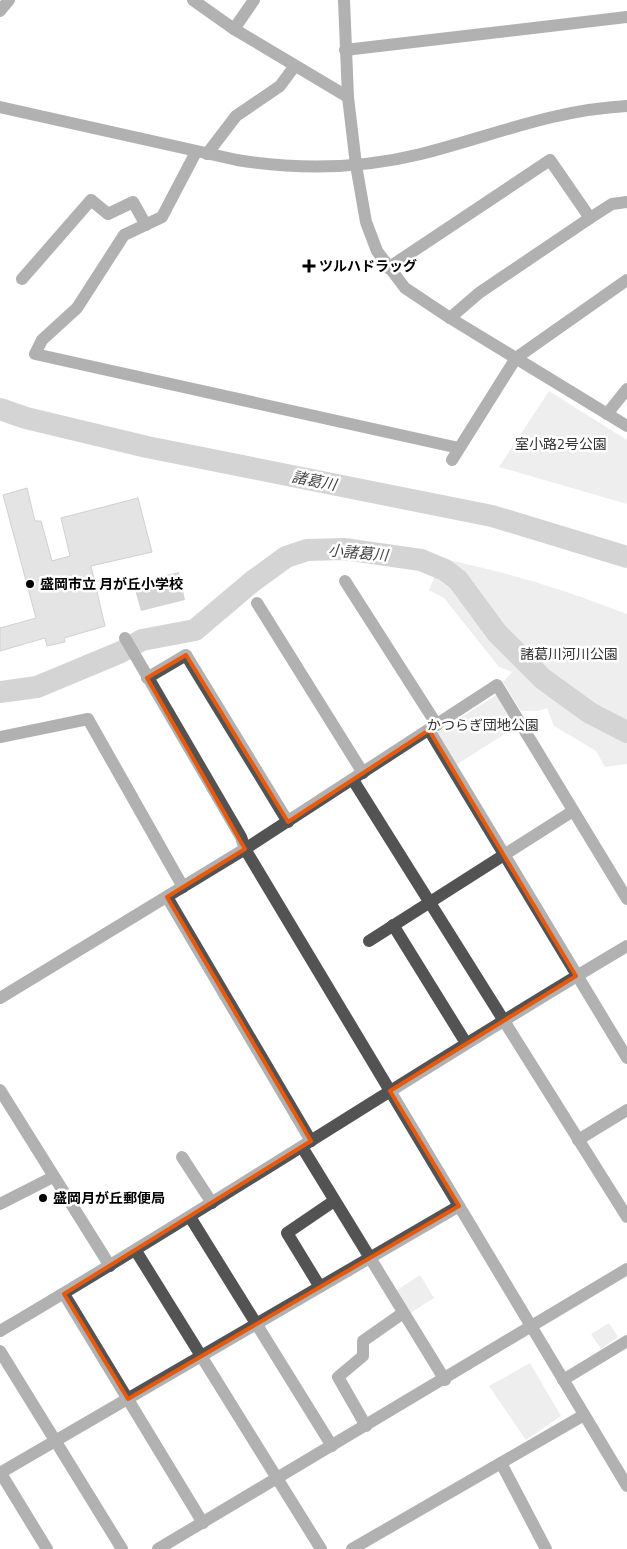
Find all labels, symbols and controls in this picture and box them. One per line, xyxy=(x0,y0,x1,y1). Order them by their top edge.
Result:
place label: ツルハドラッグ xyxy=(319,255,417,276)
marker: ツルハドラッグ xyxy=(303,260,315,272)
park label: 室小路2号公園 xyxy=(515,433,607,454)
water label: 諸葛川 xyxy=(290,465,340,496)
water label: 小諸葛川 xyxy=(327,538,391,567)
place label: 盛岡市立 月が丘小学校 xyxy=(40,573,183,594)
marker: 盛岡市立 月が丘小学校 xyxy=(24,578,36,590)
park label: 諸葛川河川公園 xyxy=(520,643,618,664)
park label: かつらぎ団地公園 xyxy=(427,714,539,735)
place label: 盛岡月が丘郵便局 xyxy=(53,1187,165,1208)
marker: 盛岡月が丘郵便局 xyxy=(37,1192,49,1204)

